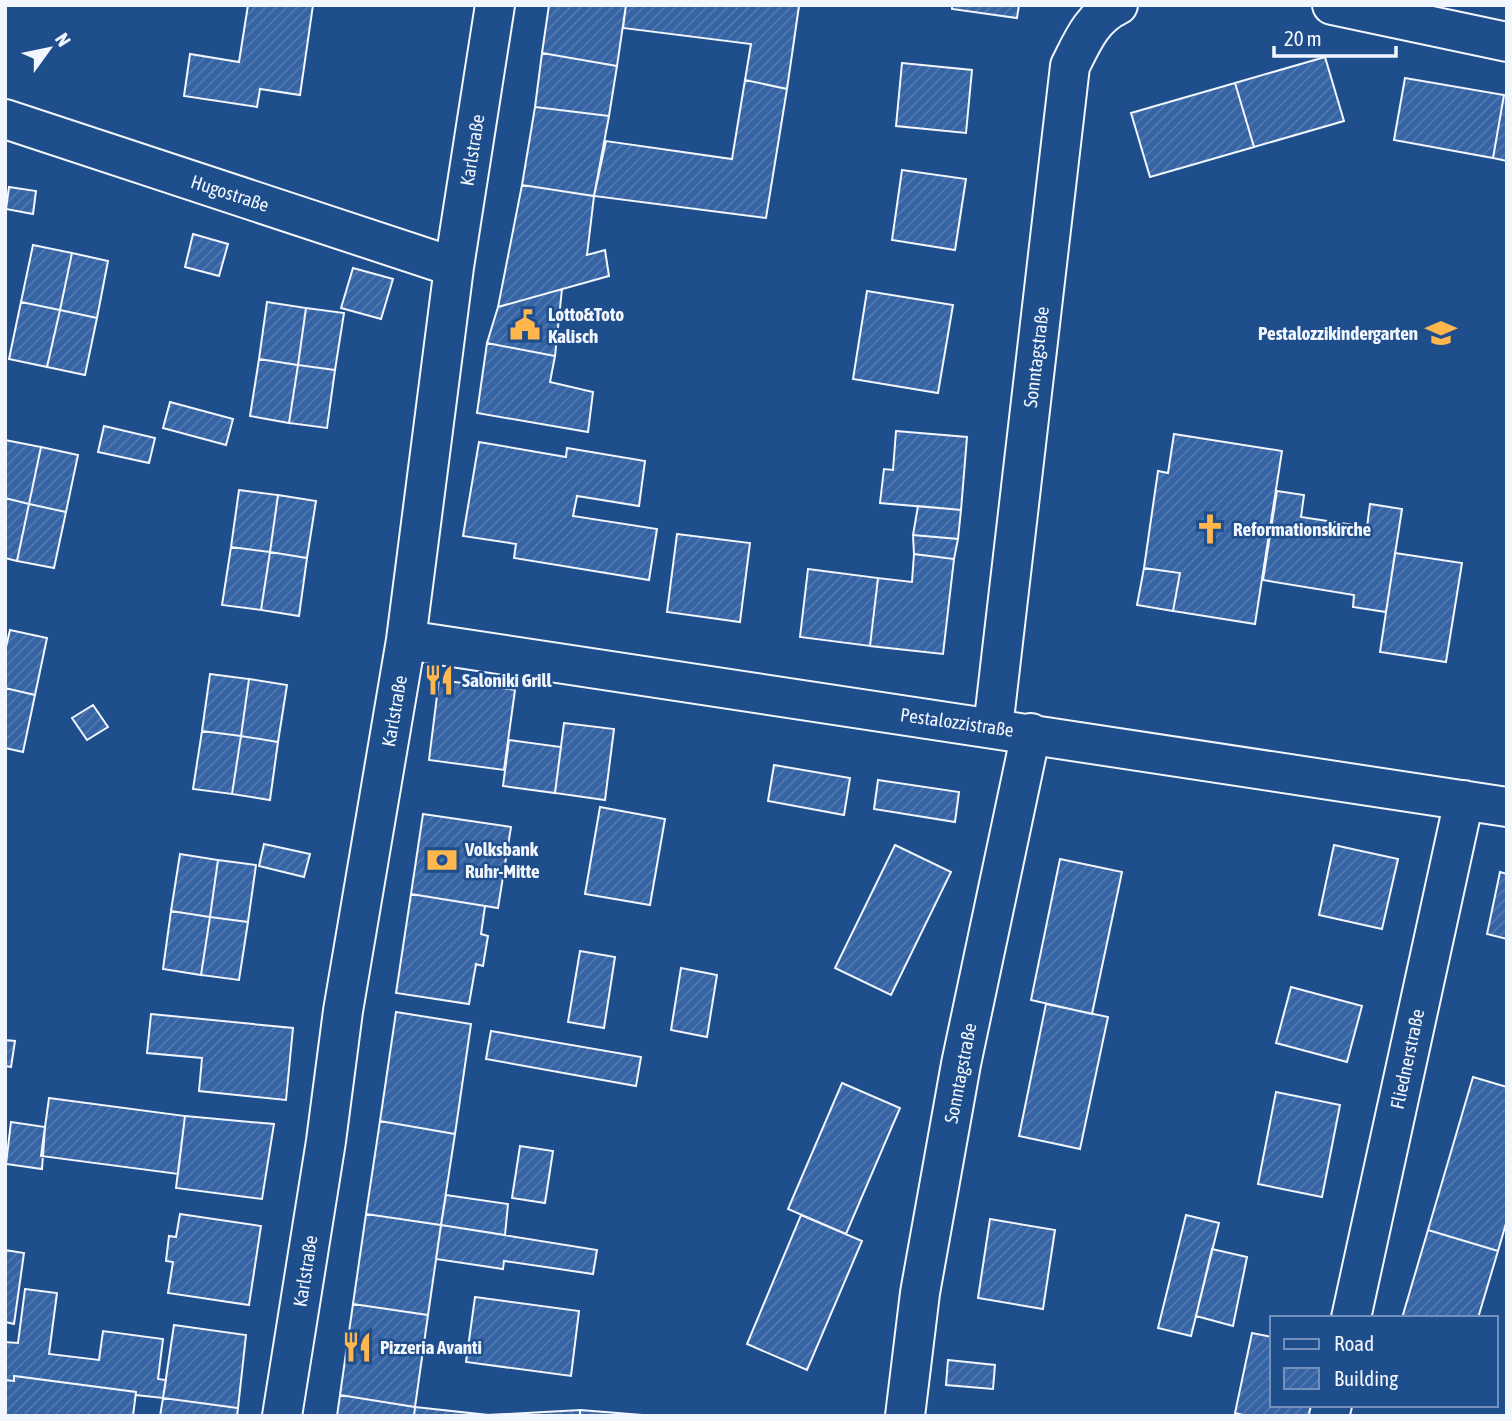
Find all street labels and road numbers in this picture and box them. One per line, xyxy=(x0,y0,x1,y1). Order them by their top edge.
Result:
street label: Karlstraße xyxy=(455,113,489,187)
street label: Hugostraße xyxy=(188,170,272,216)
street label: Sonntagstraße xyxy=(1019,305,1053,409)
street label: Karlstraße xyxy=(377,674,411,748)
street label: Pestalozzistraße xyxy=(899,703,1015,741)
street label: Fliednerstraße xyxy=(1386,1007,1428,1111)
street label: Sonntagstraße xyxy=(940,1021,980,1125)
street label: Karlstraße xyxy=(288,1234,322,1308)

